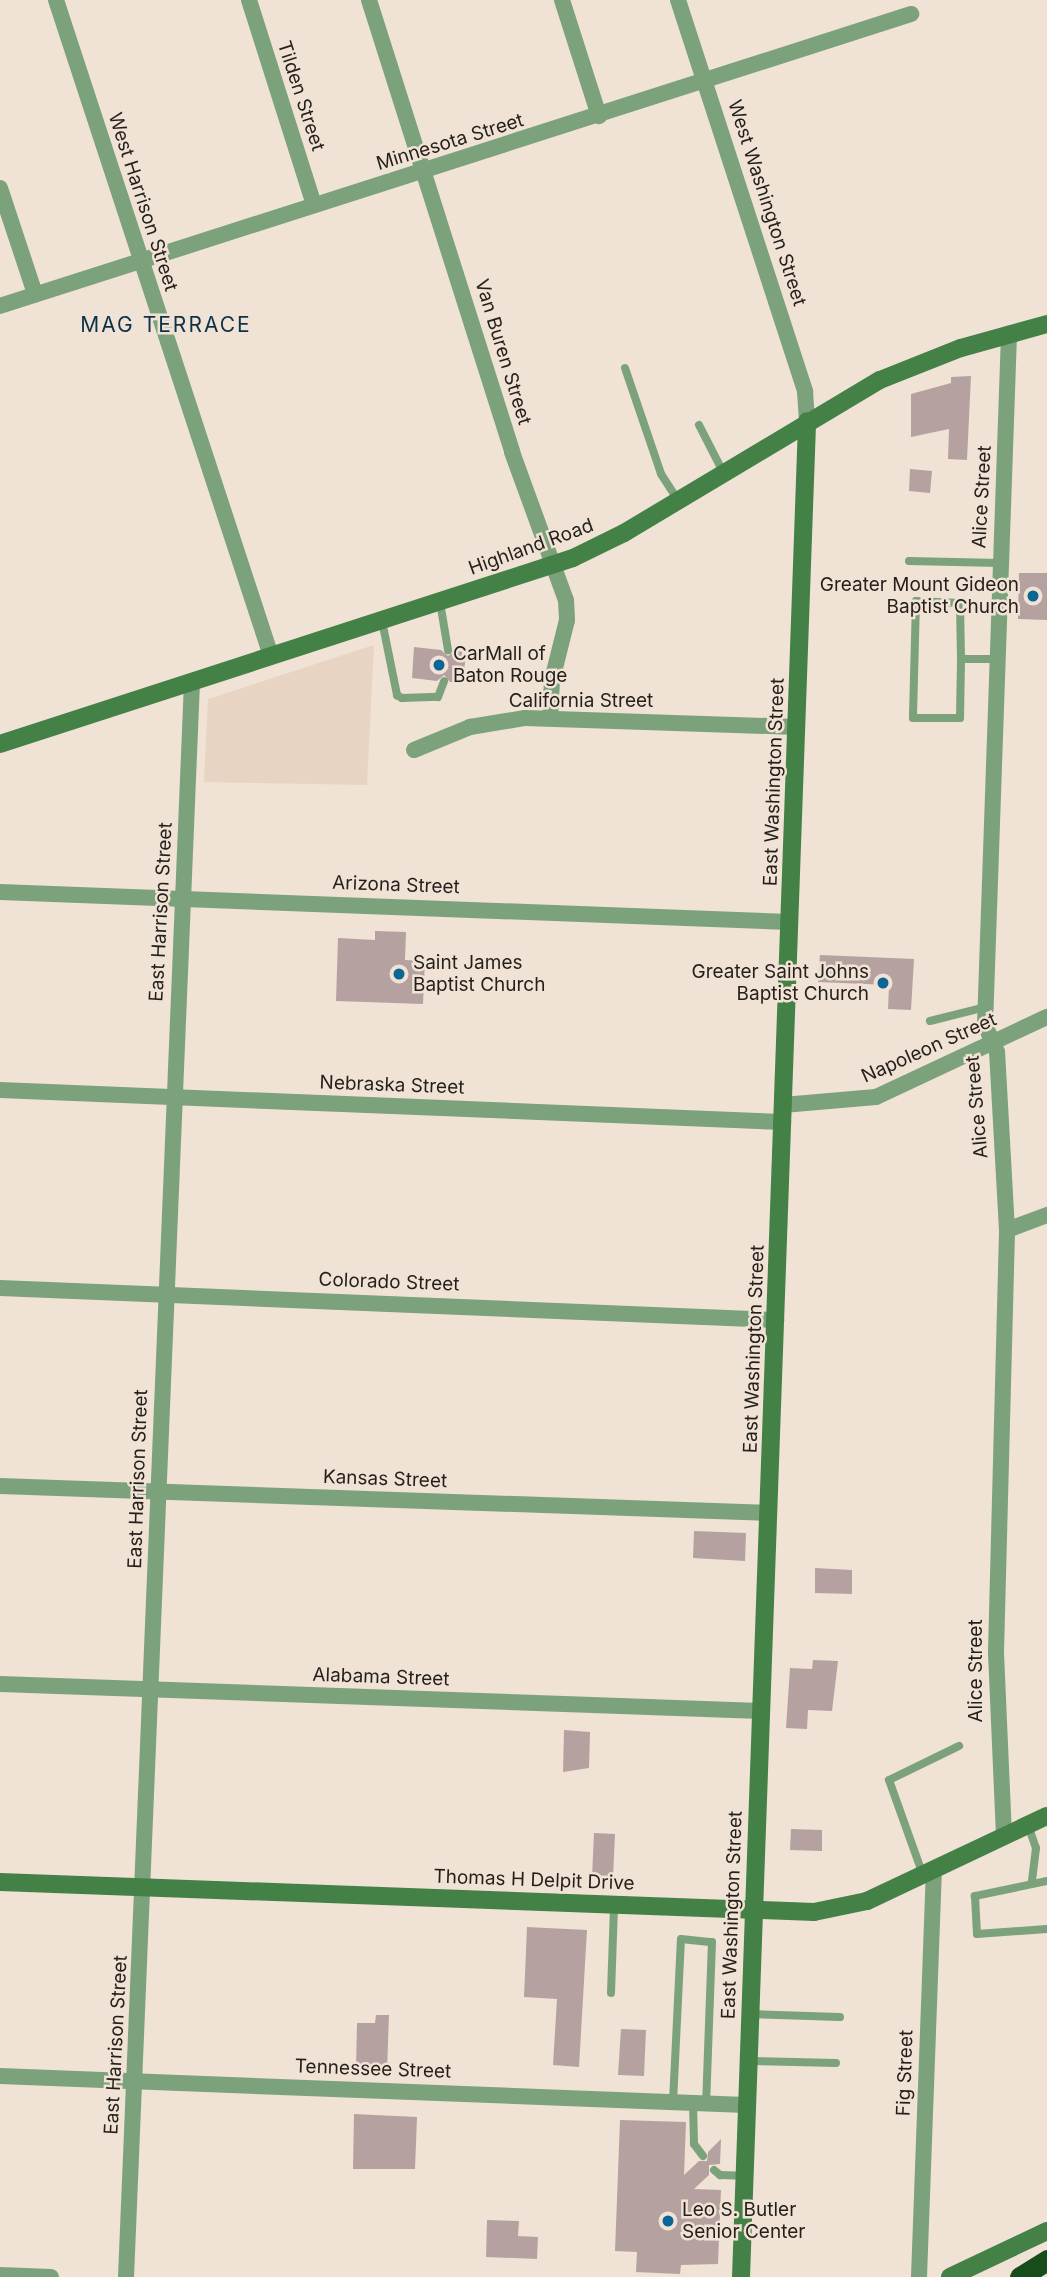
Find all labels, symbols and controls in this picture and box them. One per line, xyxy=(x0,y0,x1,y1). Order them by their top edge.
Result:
street label: Tilden Street xyxy=(272,38,330,154)
street label: West Washington Street xyxy=(723,97,811,309)
street label: Minnesota Street xyxy=(374,109,526,175)
street label: West Harrison Street xyxy=(103,110,183,294)
street label: Van Buren Street xyxy=(470,276,536,428)
district label: MAG TERRACE xyxy=(82,312,250,338)
street label: Alice Street xyxy=(968,445,996,549)
street label: Highland Road xyxy=(466,514,596,580)
place label: Greater Mount Gideon Baptist Church xyxy=(820,574,1019,618)
marker: Greater Mount Gideon Baptist Church xyxy=(1025,588,1041,604)
place label: CarMall of Baton Rouge xyxy=(453,643,567,687)
marker: CarMall of Baton Rouge xyxy=(431,657,447,673)
street label: East Washington Street xyxy=(759,677,789,887)
street label: California Street xyxy=(509,690,653,712)
street label: East Harrison Street xyxy=(145,822,177,1002)
street label: Arizona Street xyxy=(332,871,460,899)
place label: Saint James Baptist Church xyxy=(413,952,545,996)
place label: Greater Saint Johns Baptist Church xyxy=(691,961,869,1005)
marker: Saint James Baptist Church xyxy=(391,966,407,982)
marker: Greater Saint Johns Baptist Church xyxy=(875,975,891,991)
street label: Napoleon Street xyxy=(858,1008,1000,1088)
street label: Alice Street xyxy=(961,1055,993,1159)
street label: Nebraska Street xyxy=(319,1071,465,1099)
street label: East Washington Street xyxy=(739,1244,769,1454)
street label: Colorado Street xyxy=(318,1268,460,1296)
street label: East Harrison Street xyxy=(123,1389,153,1569)
street label: Kansas Street xyxy=(322,1465,448,1493)
street label: Alice Street xyxy=(965,1619,987,1723)
street label: Alabama Street xyxy=(312,1663,450,1691)
street label: East Washington Street xyxy=(717,1810,747,2020)
street label: Thomas H Delpit Drive xyxy=(433,1865,635,1895)
street label: East Harrison Street xyxy=(100,1955,132,2135)
street label: Fig Street xyxy=(892,2029,918,2117)
street label: Tennessee Street xyxy=(294,2055,452,2083)
place label: Leo S. Butler Senior Center xyxy=(682,2199,805,2243)
marker: Leo S. Butler Senior Center xyxy=(660,2213,676,2229)

